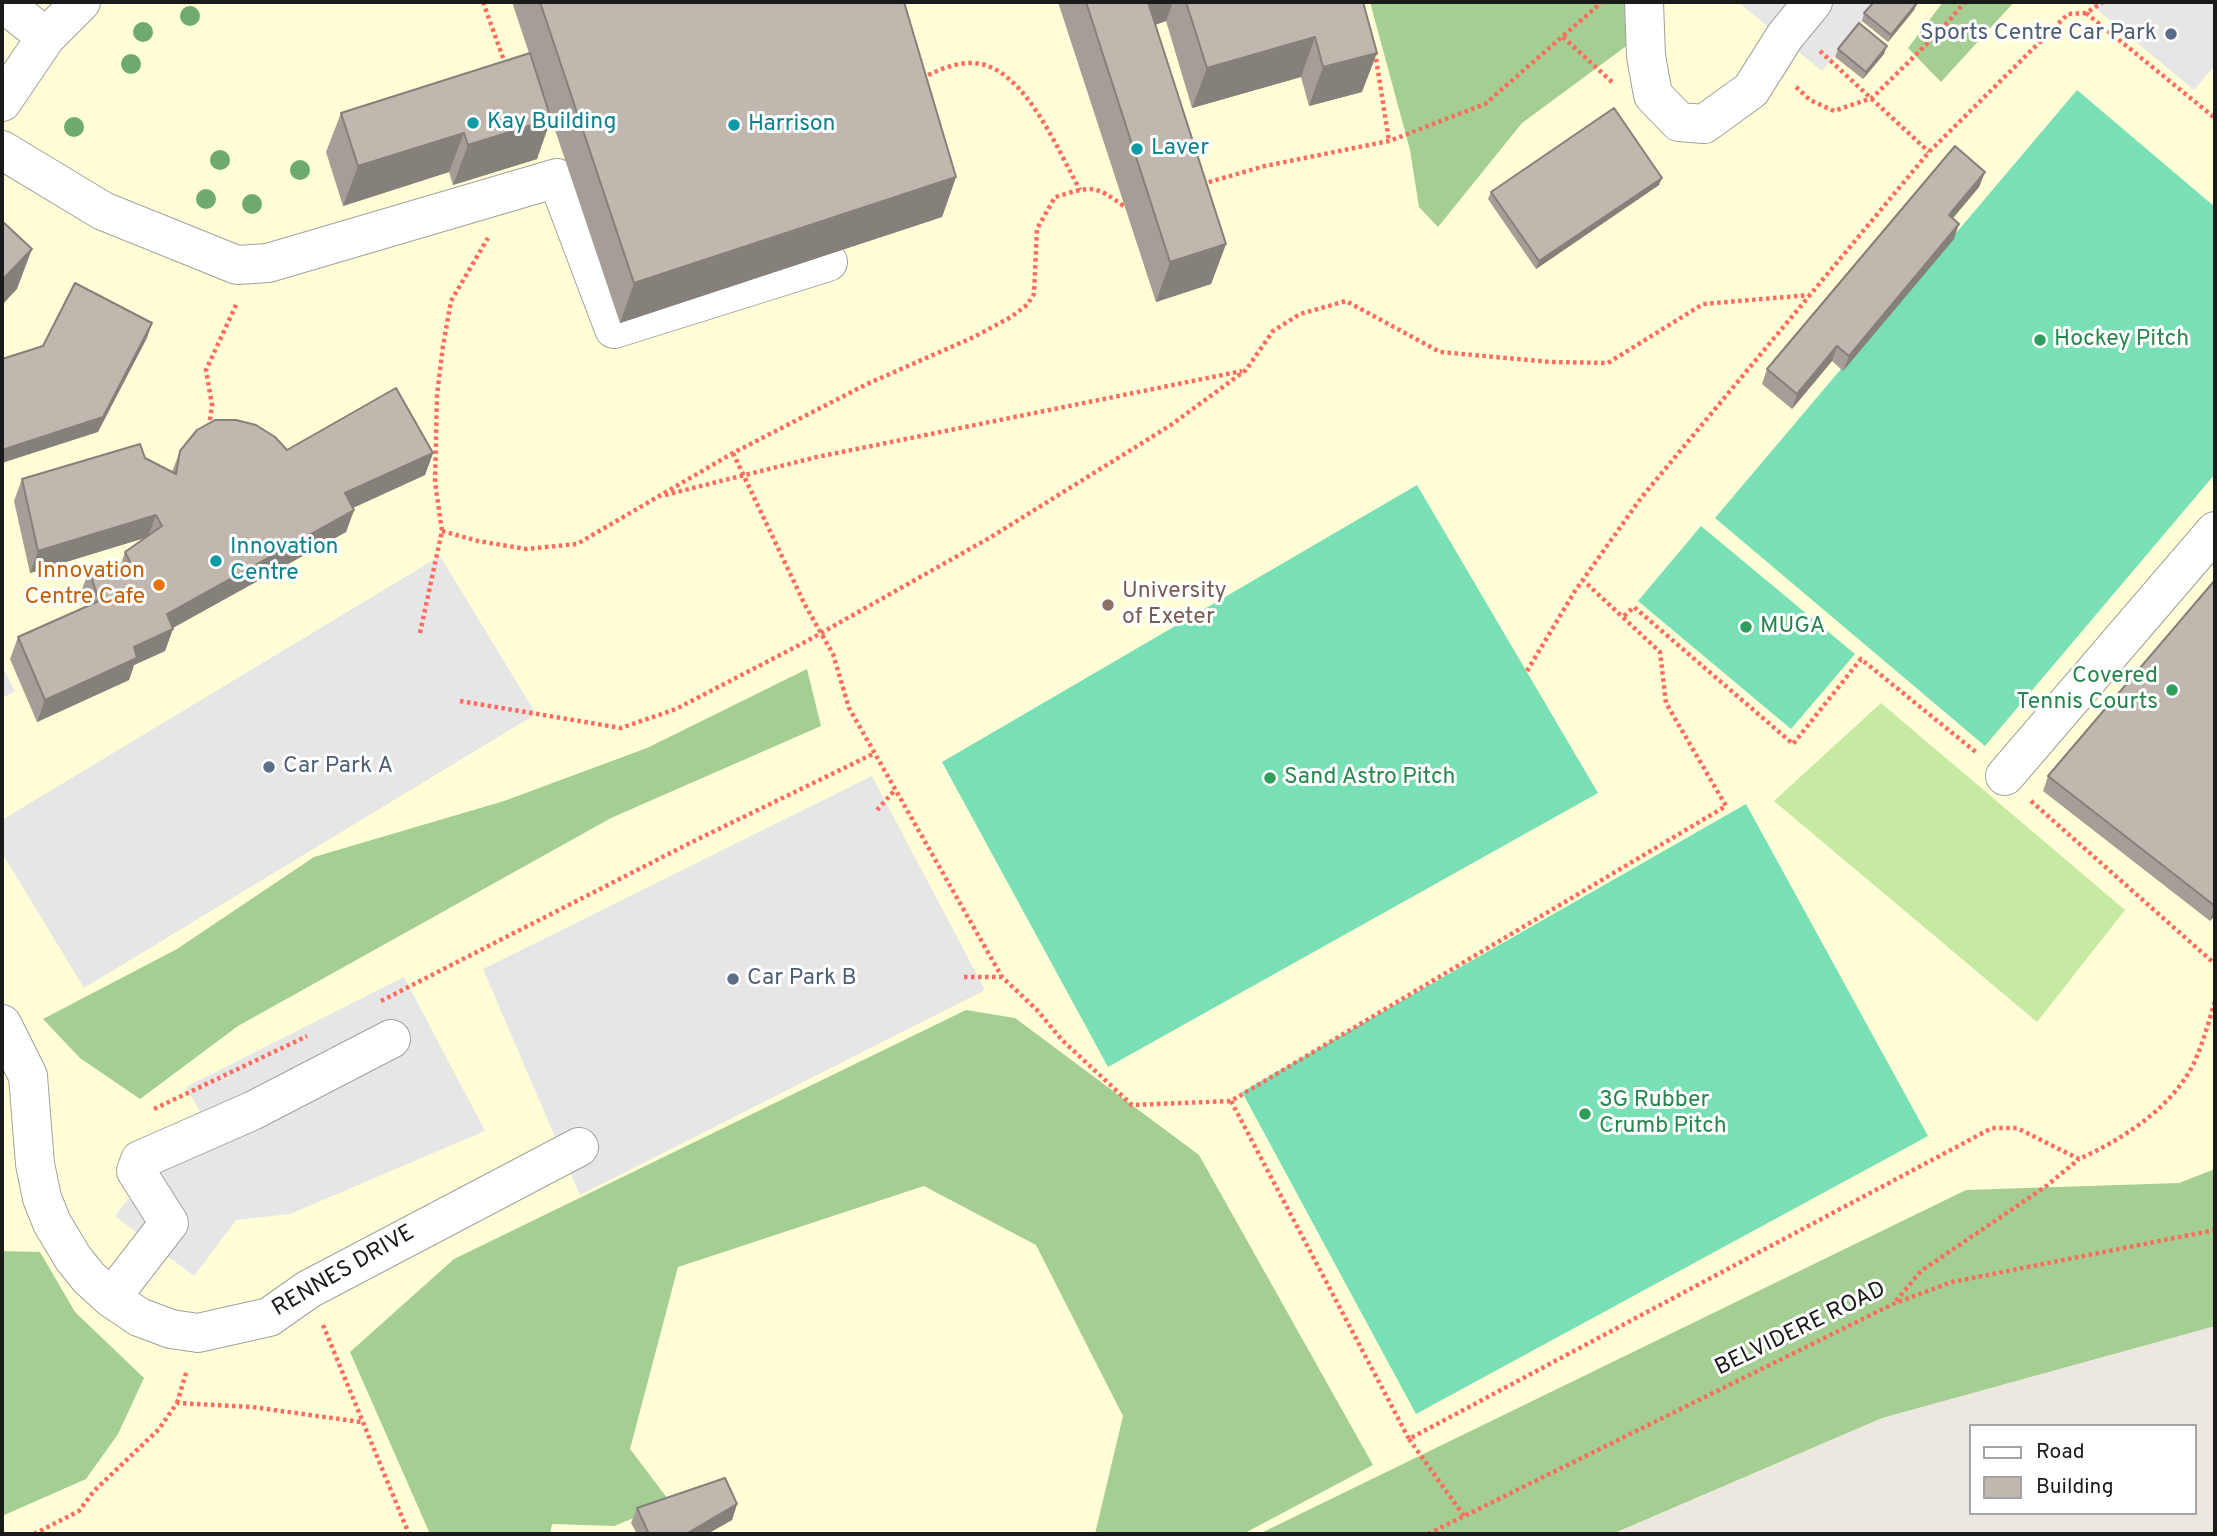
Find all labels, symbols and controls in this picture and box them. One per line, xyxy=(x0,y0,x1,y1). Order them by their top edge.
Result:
place label: Sports Centre Car Park xyxy=(1920,20,2157,48)
marker: Sports Centre Car Park xyxy=(2163,26,2179,42)
place label: Kay Building xyxy=(487,109,616,137)
place label: Harrison xyxy=(748,111,836,139)
marker: Kay Building xyxy=(465,115,481,131)
marker: Harrison xyxy=(726,117,742,133)
place label: Laver xyxy=(1151,135,1209,163)
marker: Laver xyxy=(1129,141,1145,157)
place label: Hockey Pitch xyxy=(2054,326,2189,354)
marker: Hockey Pitch xyxy=(2032,332,2048,348)
place label: Innovation Centre xyxy=(230,534,339,588)
marker: Innovation Centre xyxy=(208,553,224,569)
place label: Innovation Centre Cafe xyxy=(24,558,145,612)
marker: Innovation Centre Cafe xyxy=(151,577,167,593)
place label: University of Exeter xyxy=(1122,578,1227,632)
marker: University of Exeter xyxy=(1100,597,1116,613)
place label: MUGA xyxy=(1760,613,1825,641)
marker: MUGA xyxy=(1738,619,1754,635)
place label: Covered Tennis Courts xyxy=(2016,663,2158,717)
marker: Covered Tennis Courts xyxy=(2164,682,2180,698)
place label: Car Park A xyxy=(283,753,393,781)
marker: Car Park A xyxy=(261,759,277,775)
place label: Sand Astro Pitch xyxy=(1284,764,1455,792)
marker: Sand Astro Pitch xyxy=(1262,770,1278,786)
place label: Car Park B xyxy=(747,965,857,993)
marker: Car Park B xyxy=(725,971,741,987)
place label: 3G Rubber Crumb Pitch xyxy=(1599,1087,1727,1141)
marker: 3G Rubber Crumb Pitch xyxy=(1577,1106,1593,1122)
street label: RENNES DRIVE xyxy=(268,1220,420,1324)
street label: BELVIDERE ROAD xyxy=(1711,1277,1891,1383)
legend xyxy=(1968,1424,2196,1515)
text: Road xyxy=(2036,1439,2085,1466)
text: Building xyxy=(2036,1474,2114,1501)

